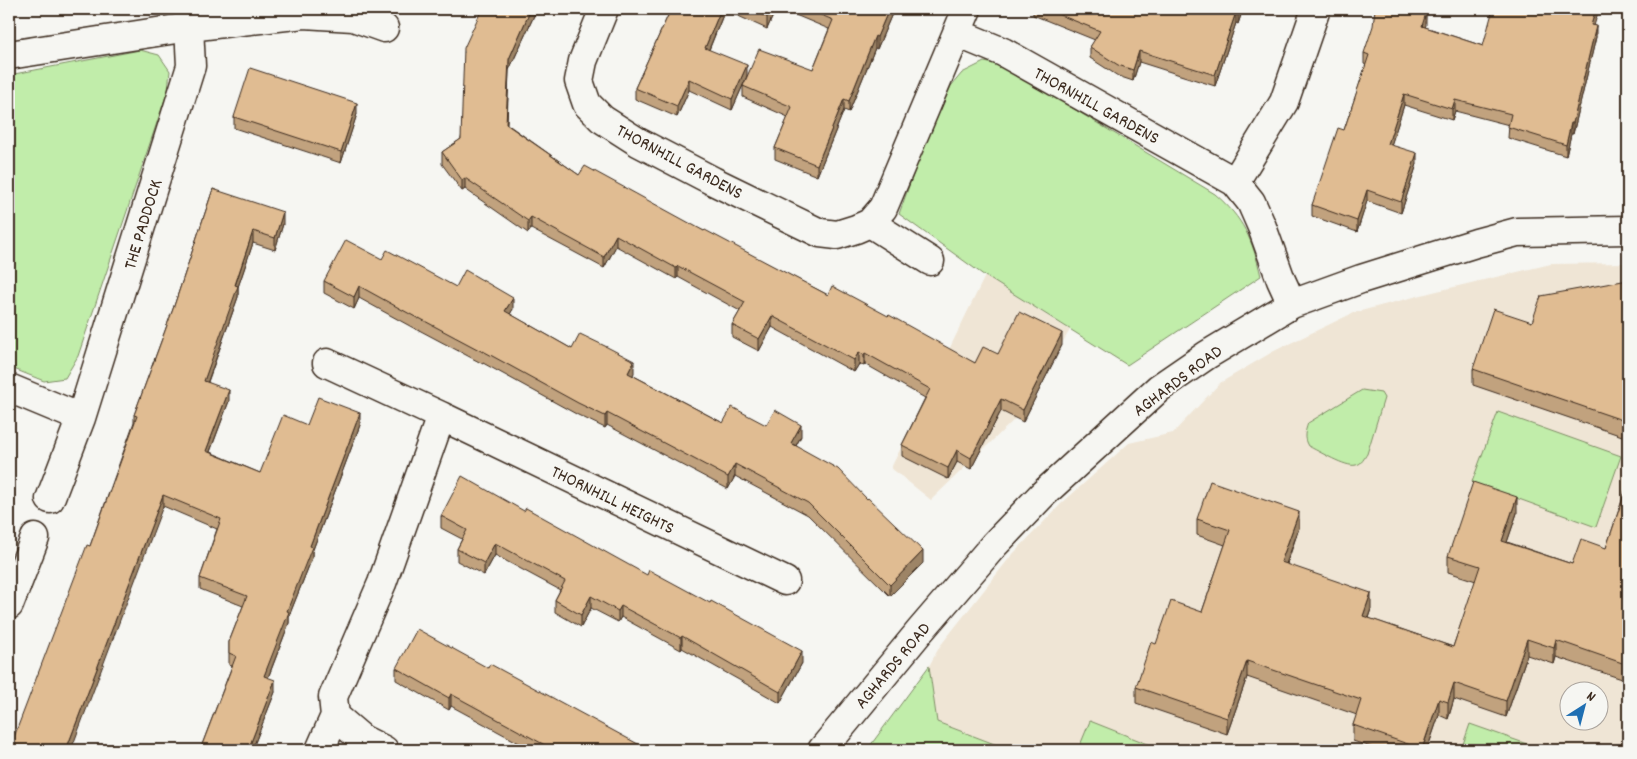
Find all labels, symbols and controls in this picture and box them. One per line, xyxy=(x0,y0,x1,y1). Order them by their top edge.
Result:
street label: THORNHILL GARDENS xyxy=(1028,62,1163,152)
street label: THORNHILL GARDENS xyxy=(611,119,747,207)
street label: THE PADDOCK xyxy=(119,177,170,273)
street label: AGHARDS ROAD xyxy=(1129,340,1228,424)
street label: THORNHILL HEIGHTS xyxy=(546,461,678,542)
street label: AGHARDS ROAD xyxy=(850,618,938,715)
north arrow xyxy=(1560,682,1610,732)
text: N xyxy=(1582,687,1599,707)

